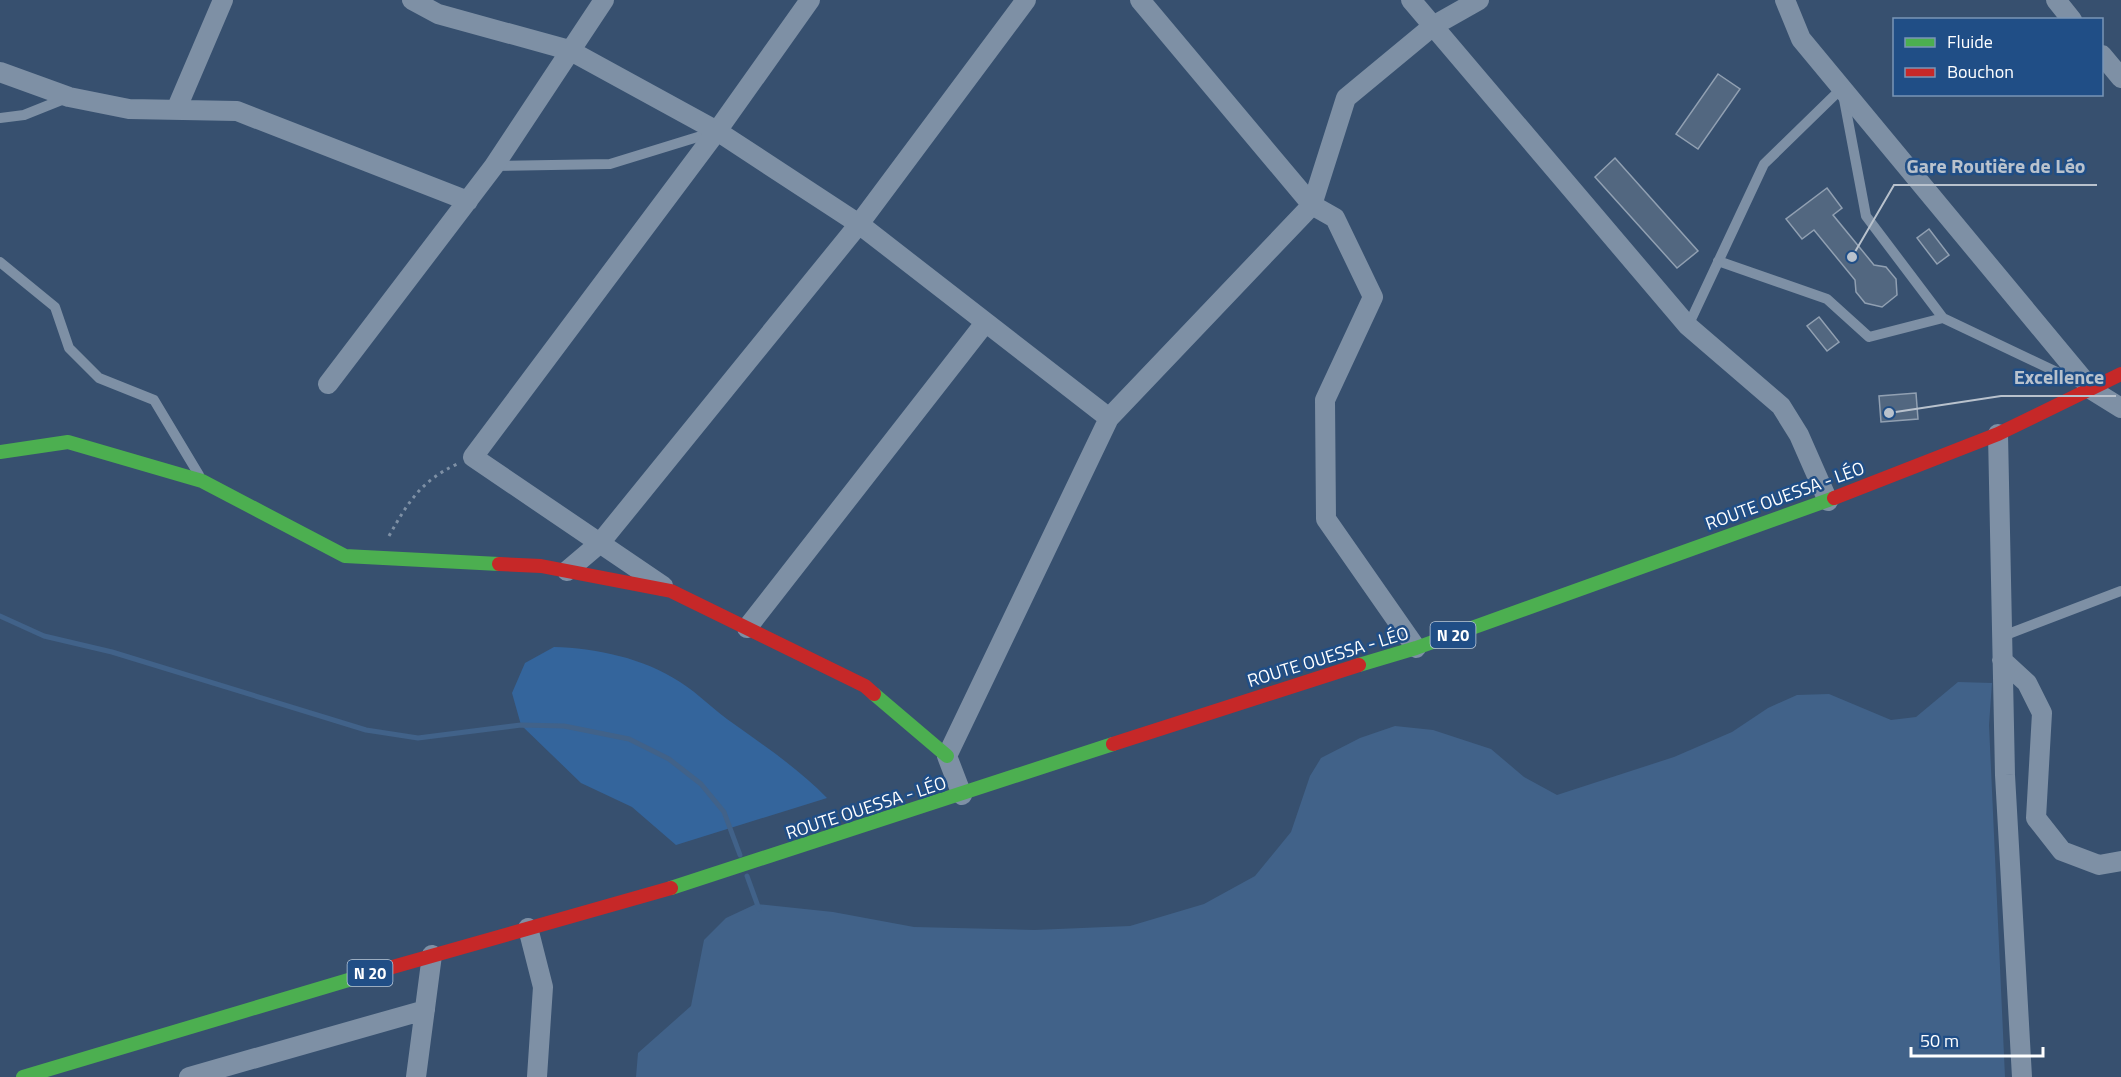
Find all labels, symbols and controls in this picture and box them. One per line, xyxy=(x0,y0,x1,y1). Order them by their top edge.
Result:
legend xyxy=(1893,18,2103,96)
text: Fluide xyxy=(1947,28,1993,55)
text: Bouchon xyxy=(1947,58,2014,85)
callout: Gare Routière de Léo xyxy=(1894,147,2097,185)
text: Gare Routière de Léo xyxy=(1907,150,2085,181)
callout: Excellence xyxy=(2001,358,2116,396)
text: Excellence xyxy=(2014,361,2104,392)
street label: ROUTE OUESSA - LÉO xyxy=(1702,454,1868,537)
street label: ROUTE OUESSA - LÉO xyxy=(1244,619,1412,694)
road number: N 20 xyxy=(1430,622,1476,648)
street label: ROUTE OUESSA - LÉO xyxy=(782,769,950,846)
road number: N 20 xyxy=(348,960,392,986)
scale bar xyxy=(1911,1020,2043,1058)
text: 50 m xyxy=(1920,1027,1959,1054)

